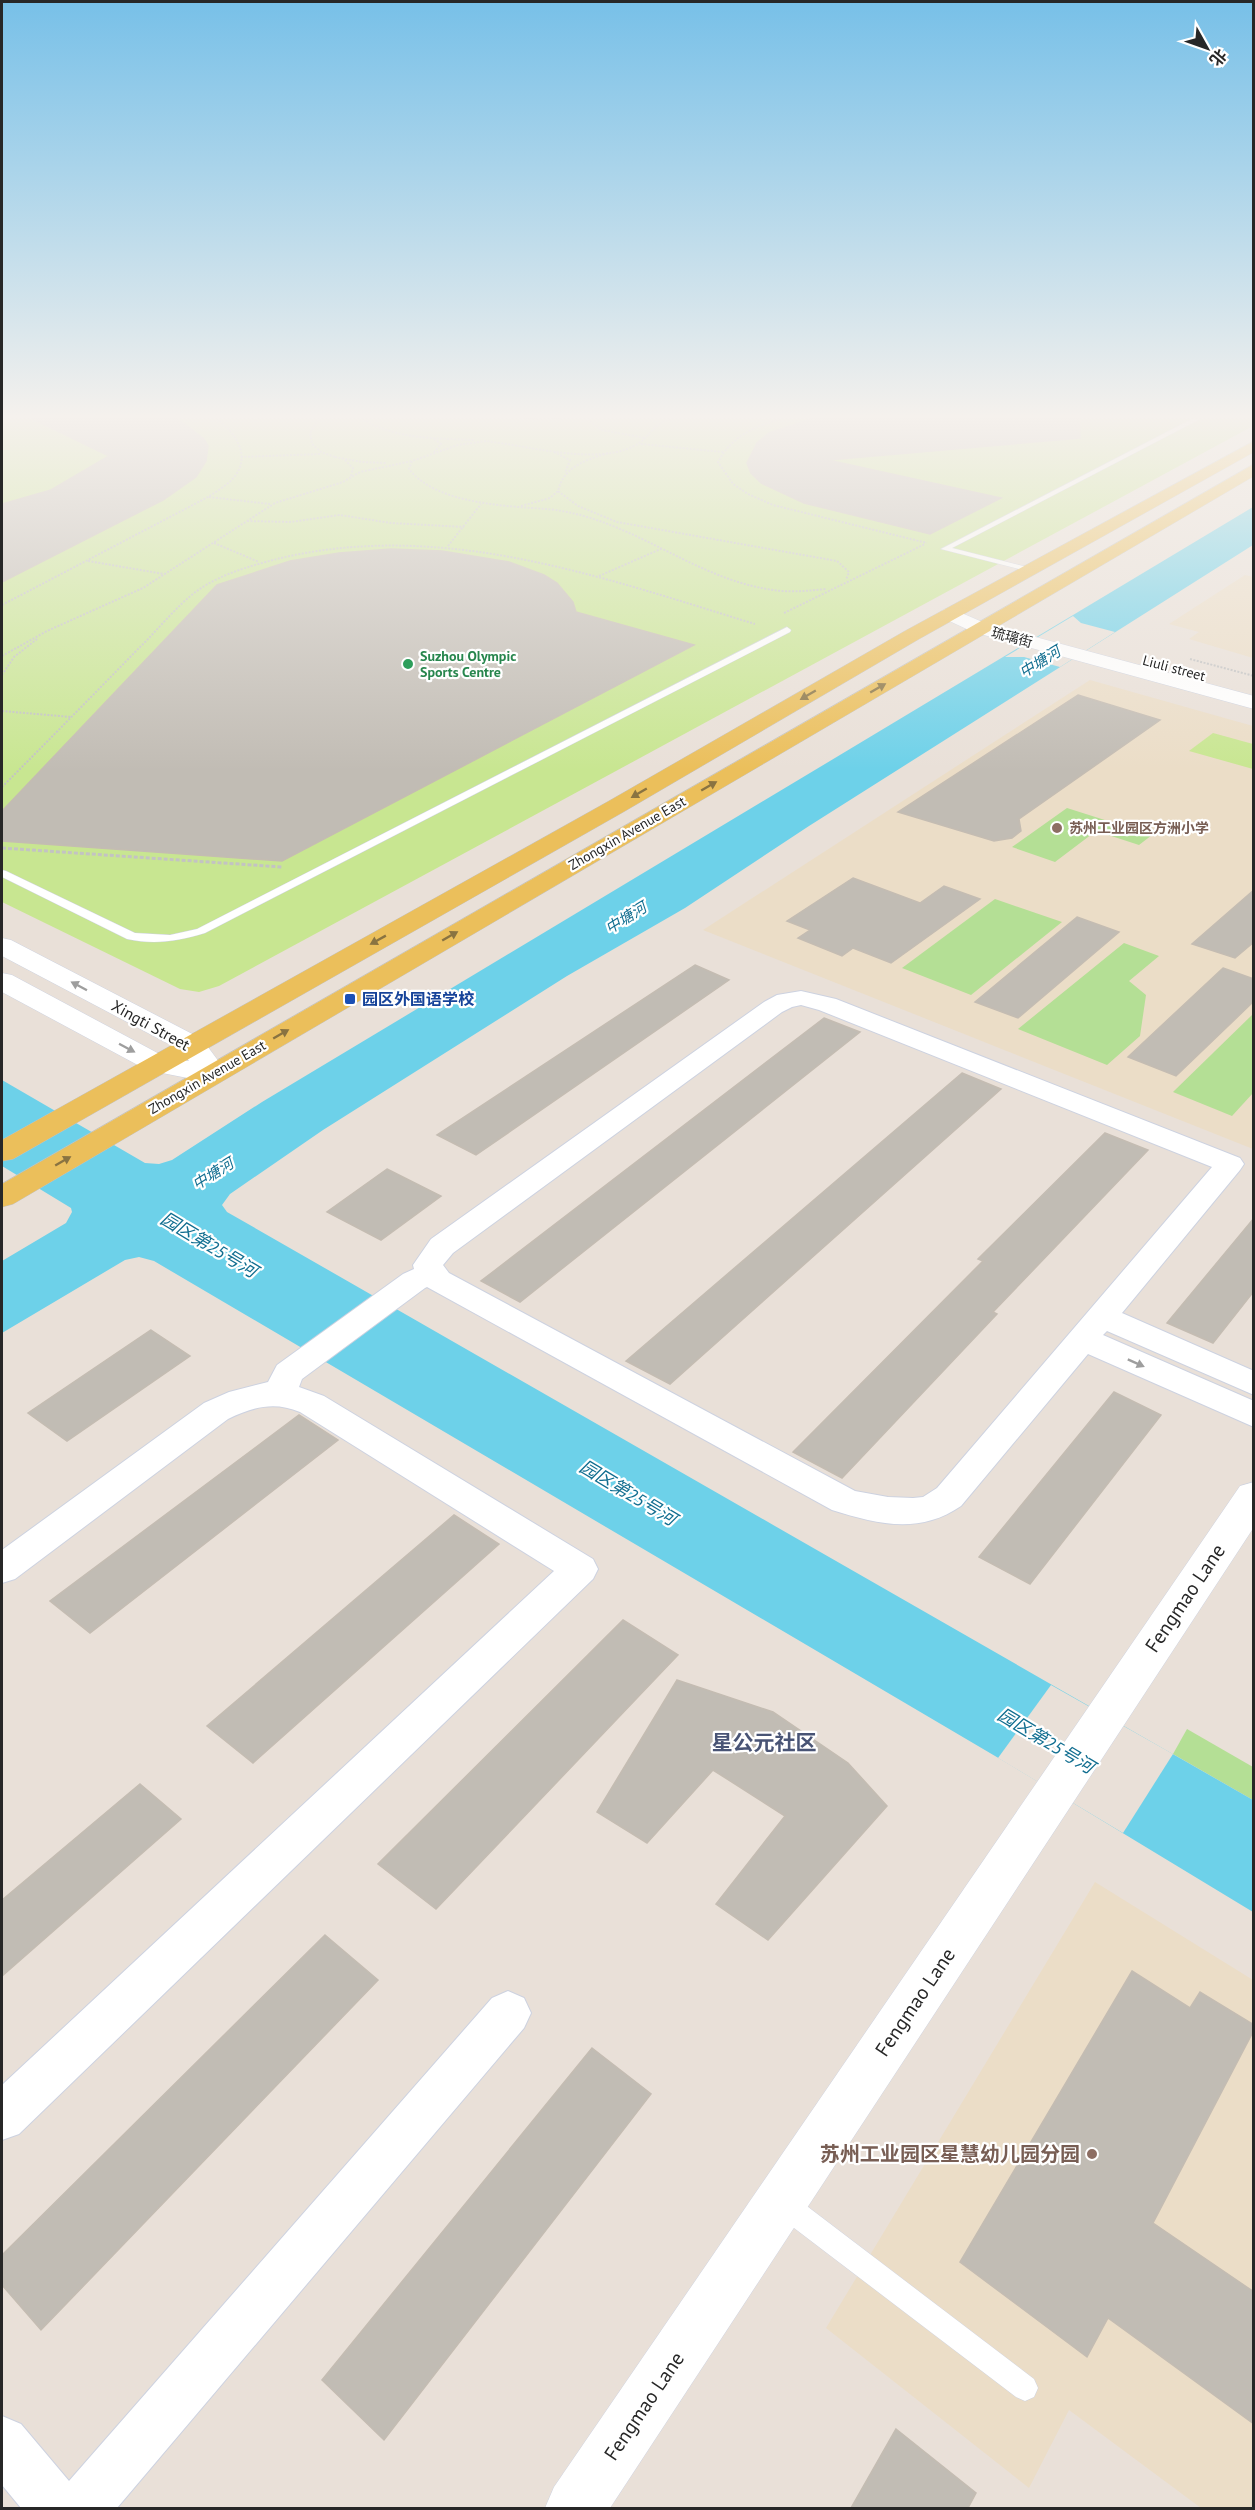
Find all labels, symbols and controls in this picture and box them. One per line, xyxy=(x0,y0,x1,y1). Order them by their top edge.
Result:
north arrow xyxy=(1177,18,1237,78)
text: 北 xyxy=(1206,45,1231,70)
street label: 琉璃街 xyxy=(989,623,1035,651)
water label: 中塘河 xyxy=(1016,640,1066,682)
place label: Suzhou Olympic Sports Centre xyxy=(420,647,516,681)
street label: Liuli street xyxy=(1141,651,1208,685)
marker: Suzhou Olympic Sports Centre xyxy=(401,657,415,671)
one-way arrow xyxy=(870,682,886,693)
one-way arrow xyxy=(800,690,816,701)
one-way arrow xyxy=(701,780,717,791)
one-way arrow xyxy=(630,788,647,798)
street label: Zhongxin Avenue East xyxy=(565,792,689,874)
place label: 苏州工业园区方洲小学 xyxy=(1069,819,1209,837)
marker: 苏州工业园区方洲小学 xyxy=(1050,821,1064,835)
water label: 中塘河 xyxy=(602,896,652,938)
one-way arrow xyxy=(442,931,458,942)
one-way arrow xyxy=(369,935,386,945)
one-way arrow xyxy=(70,981,87,991)
place label: 园区外国语学校 xyxy=(362,989,475,1009)
marker: 园区外国语学校 xyxy=(343,992,357,1006)
street label: Xingti Street xyxy=(108,995,194,1055)
one-way arrow xyxy=(273,1029,289,1040)
street label: Zhongxin Avenue East xyxy=(145,1036,269,1118)
one-way arrow xyxy=(119,1043,136,1053)
water label: 中塘河 xyxy=(189,1152,239,1194)
one-way arrow xyxy=(55,1156,71,1167)
water label: 园区第25号河 xyxy=(157,1207,264,1284)
one-way arrow xyxy=(1128,1358,1146,1368)
water label: 园区第25号河 xyxy=(576,1455,683,1532)
street label: Fengmao Lane xyxy=(1139,1539,1231,1657)
water label: 园区第25号河 xyxy=(994,1703,1101,1780)
district label: 星公元社区 xyxy=(712,1729,817,1756)
street label: Fengmao Lane xyxy=(869,1943,961,2061)
place label: 苏州工业园区星慧幼儿园分园 xyxy=(820,2141,1080,2167)
marker: 苏州工业园区星慧幼儿园分园 xyxy=(1085,2147,1099,2161)
street label: Fengmao Lane xyxy=(598,2347,690,2465)

